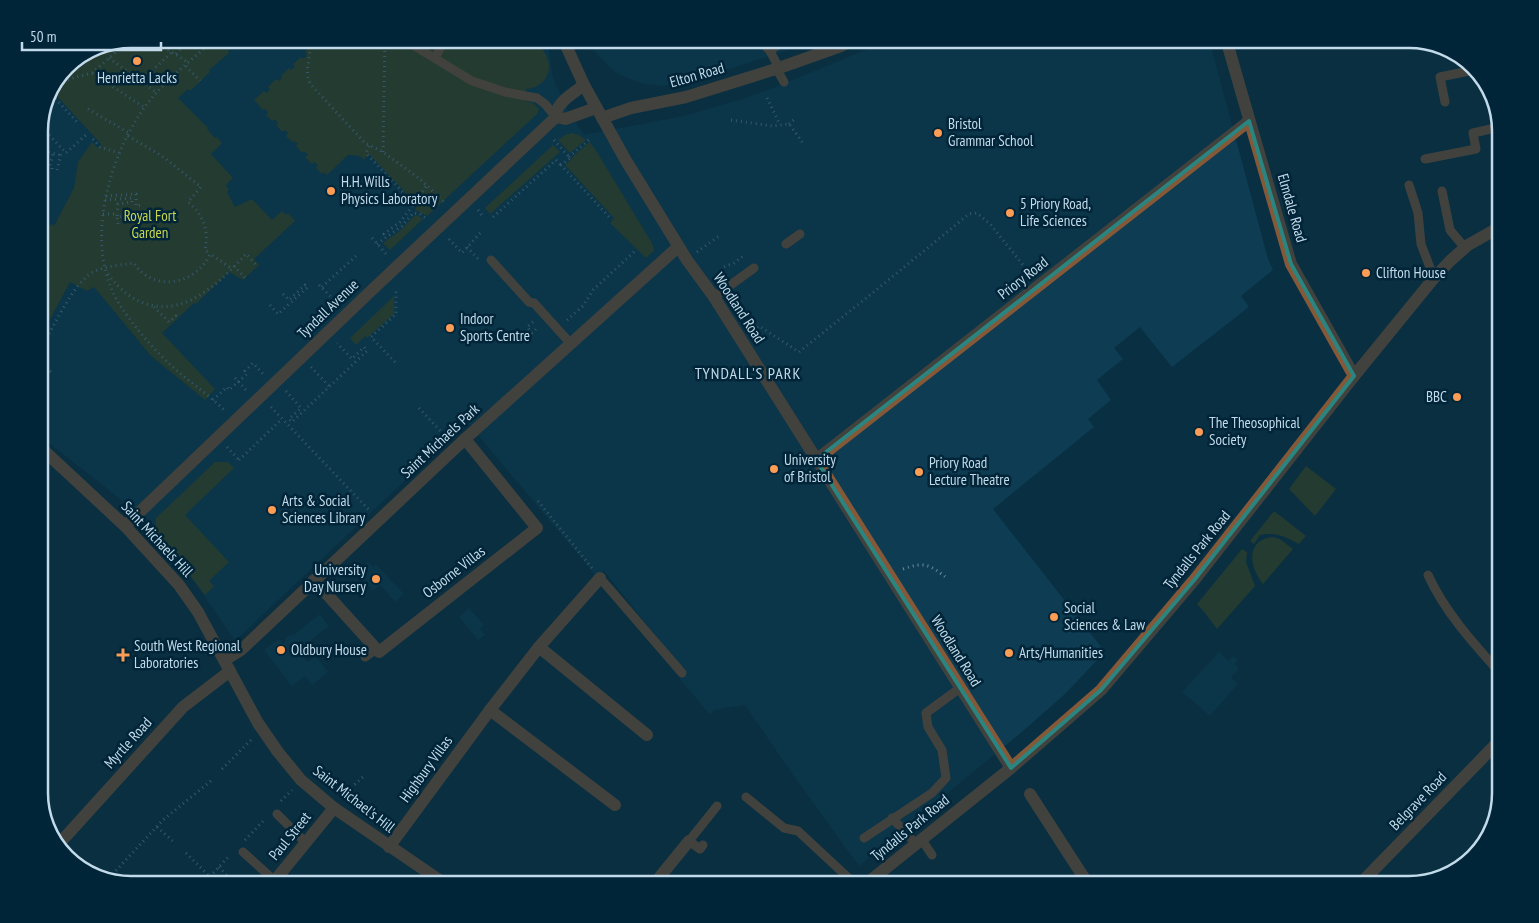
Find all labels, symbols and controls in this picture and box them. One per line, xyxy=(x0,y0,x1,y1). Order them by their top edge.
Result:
scale bar xyxy=(22,20,161,52)
text: 50 m xyxy=(30,27,56,46)
marker: Henrietta Lacks xyxy=(131,55,143,67)
street label: Elton Road xyxy=(667,58,726,91)
place label: Henrietta Lacks xyxy=(97,68,177,87)
place label: Bristol Grammar School xyxy=(948,114,1034,150)
marker: Bristol Grammar School xyxy=(932,127,944,139)
street label: Elmdale Road xyxy=(1274,171,1311,244)
place label: H.H. Wills Physics Laboratory xyxy=(341,172,438,208)
marker: H.H. Wills Physics Laboratory xyxy=(325,185,337,197)
place label: 5 Priory Road, Life Sciences xyxy=(1020,194,1091,230)
park label: Royal Fort Garden xyxy=(124,206,176,242)
marker: 5 Priory Road, Life Sciences xyxy=(1004,207,1016,219)
street label: Priory Road xyxy=(994,252,1052,303)
place label: Clifton House xyxy=(1376,263,1446,282)
marker: Clifton House xyxy=(1360,267,1372,279)
street label: Woodland Road xyxy=(710,269,769,347)
street label: Tyndall Avenue xyxy=(293,275,362,342)
place label: Indoor Sports Centre xyxy=(460,309,530,345)
marker: Indoor Sports Centre xyxy=(444,322,456,334)
district label: TYNDALL'S PARK xyxy=(695,363,801,383)
place label: BBC xyxy=(1426,387,1447,406)
marker: BBC xyxy=(1451,391,1463,403)
street label: Saint Michaels Park xyxy=(396,399,483,482)
place label: The Theosophical Society xyxy=(1209,413,1300,449)
marker: The Theosophical Society xyxy=(1193,426,1205,438)
place label: University of Bristol xyxy=(784,450,836,486)
place label: Priory Road Lecture Theatre xyxy=(929,453,1010,489)
marker: University of Bristol xyxy=(768,463,780,475)
marker: Priory Road Lecture Theatre xyxy=(913,466,925,478)
place label: Arts & Social Sciences Library xyxy=(282,491,366,527)
street label: Saint Michaels Hill xyxy=(117,497,198,581)
marker: Arts & Social Sciences Library xyxy=(266,504,278,516)
street label: Tyndalls Park Road xyxy=(1159,506,1234,593)
street label: Osborne Villas xyxy=(419,541,489,602)
place label: University Day Nursery xyxy=(304,560,366,596)
marker: University Day Nursery xyxy=(370,573,382,585)
place label: Social Sciences & Law xyxy=(1064,598,1145,634)
marker: Social Sciences & Law xyxy=(1048,611,1060,623)
street label: Woodland Road xyxy=(927,612,986,690)
place label: South West Regional Laboratories xyxy=(134,636,241,672)
place label: Oldbury House xyxy=(291,640,367,659)
place label: Arts/Humanities xyxy=(1019,643,1103,662)
marker: Oldbury House xyxy=(275,644,287,656)
marker: Arts/Humanities xyxy=(1003,647,1015,659)
marker: South West Regional Laboratories xyxy=(116,648,130,662)
street label: Myrtle Road xyxy=(100,713,156,772)
street label: Highbury Villas xyxy=(395,732,456,806)
street label: Saint Michael's Hill xyxy=(310,761,399,837)
street label: Belgrave Road xyxy=(1385,767,1450,834)
street label: Tyndalls Park Road xyxy=(866,790,953,865)
street label: Paul Street xyxy=(264,808,315,864)

